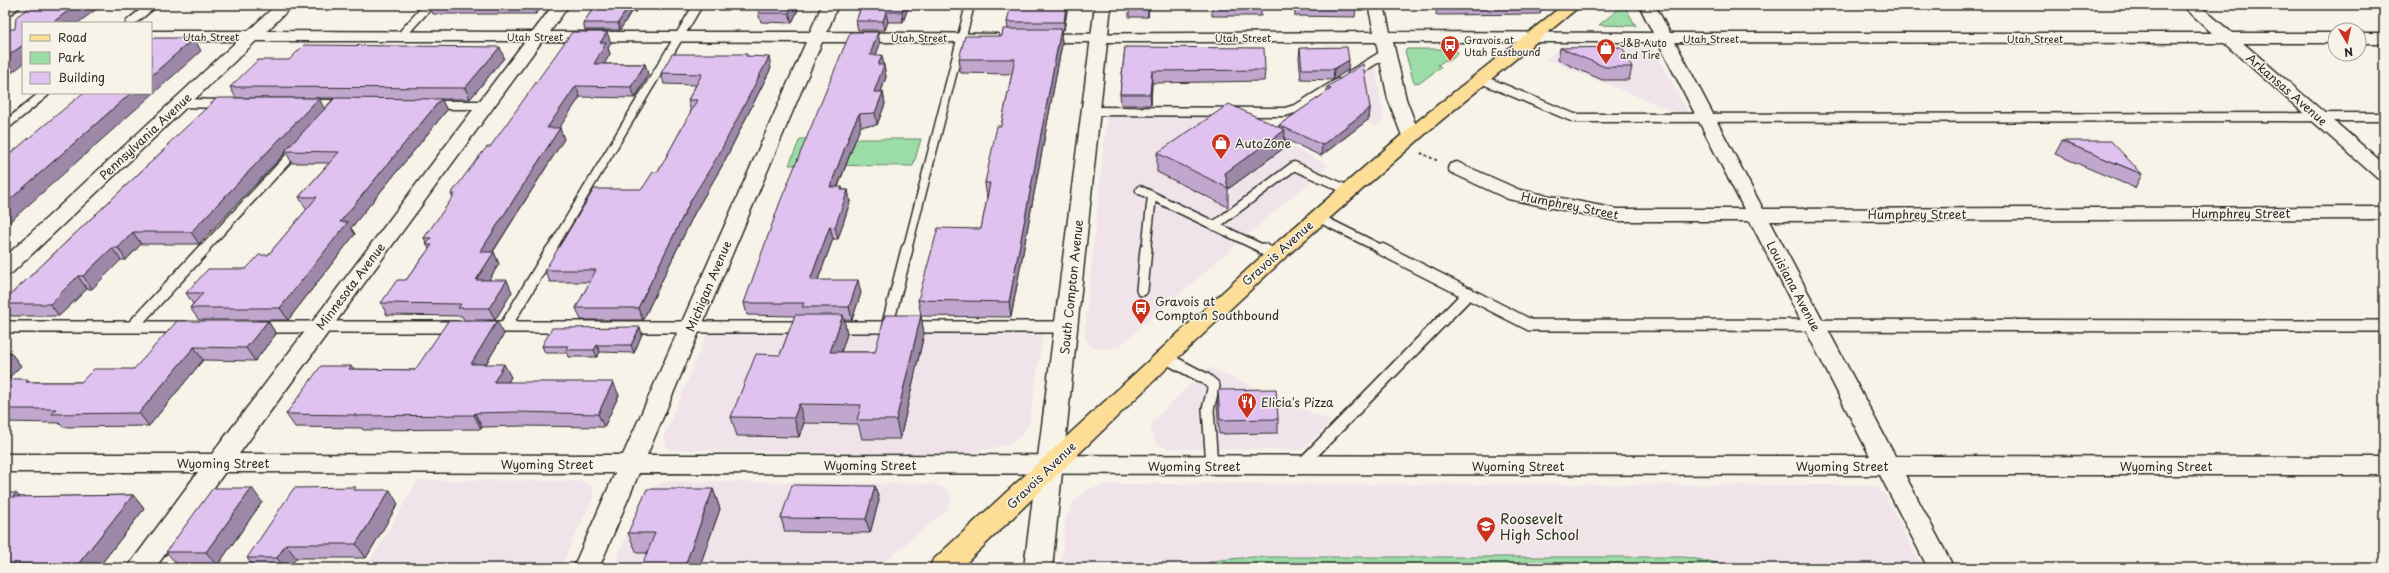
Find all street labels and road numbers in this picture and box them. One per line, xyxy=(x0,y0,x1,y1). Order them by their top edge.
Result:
street label: Utah Street xyxy=(183,29,239,44)
street label: Utah Street xyxy=(507,29,563,44)
street label: Utah Street xyxy=(891,30,947,45)
street label: Utah Street xyxy=(1215,30,1271,45)
street label: Utah Street xyxy=(1683,31,1739,46)
street label: Utah Street xyxy=(2007,31,2063,46)
street label: Arkansas Avenue xyxy=(2243,49,2331,129)
street label: Pennsylvania Avenue xyxy=(95,88,195,184)
street label: Humphrey Street xyxy=(1520,187,1620,223)
street label: Humphrey Street xyxy=(2192,204,2290,222)
street label: Humphrey Street xyxy=(1868,205,1966,223)
street label: Gravois Avenue xyxy=(1237,216,1317,290)
street label: South Compton Avenue xyxy=(1055,218,1087,355)
street label: Minnesota Avenue xyxy=(311,238,389,333)
street label: Michigan Avenue xyxy=(681,238,735,334)
street label: Louisiana Avenue xyxy=(1763,238,1826,335)
street label: Gravois Avenue xyxy=(1002,437,1080,513)
street label: Wyoming Street xyxy=(177,454,269,472)
street label: Wyoming Street xyxy=(501,455,593,473)
street label: Wyoming Street xyxy=(824,456,916,474)
street label: Wyoming Street xyxy=(1148,457,1240,475)
street label: Wyoming Street xyxy=(1472,457,1564,475)
street label: Wyoming Street xyxy=(1796,457,1888,475)
street label: Wyoming Street xyxy=(2120,457,2212,475)

